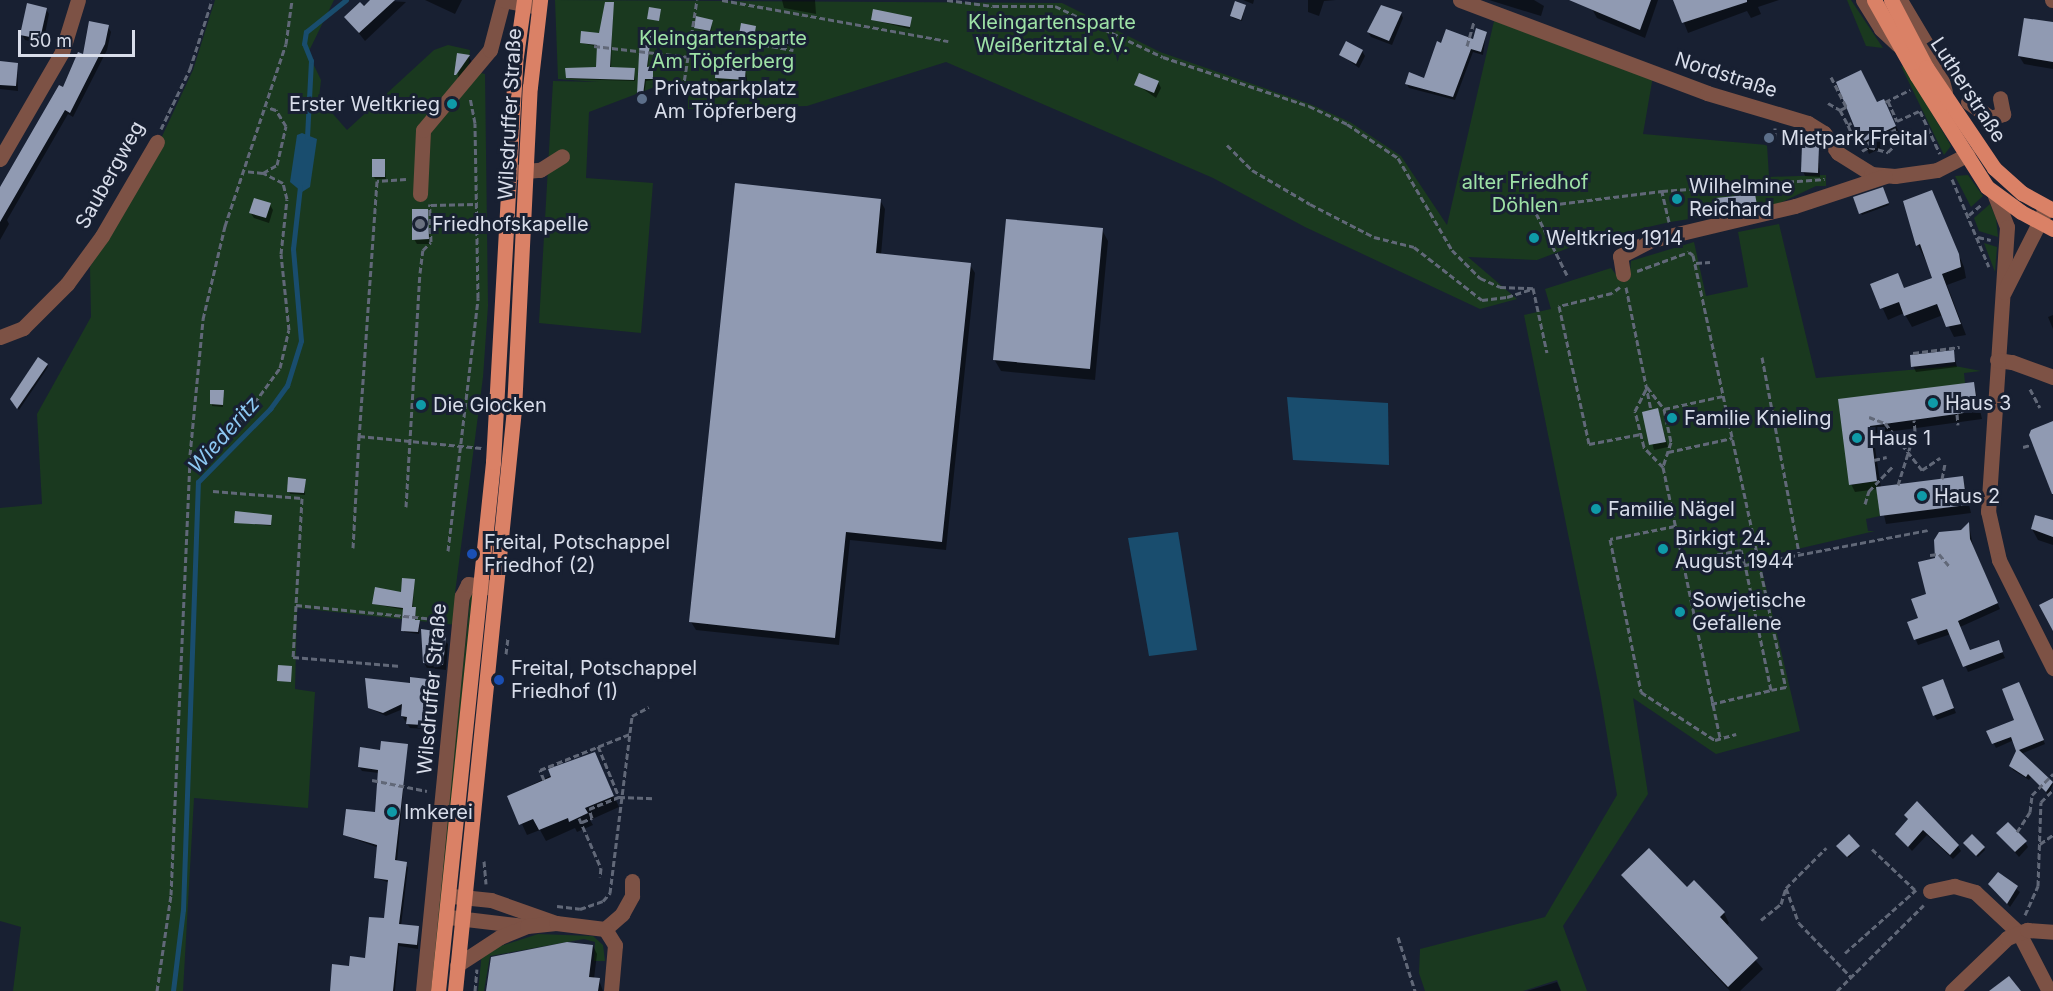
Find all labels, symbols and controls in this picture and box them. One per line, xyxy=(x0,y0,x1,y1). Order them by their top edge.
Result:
park label: Kleingartensparte Weißeritztal e.V. xyxy=(968,11,1136,58)
scale bar xyxy=(21,18,138,56)
park label: Kleingartensparte Am Töpferberg xyxy=(639,26,807,73)
street label: Wilsdruffer Straße xyxy=(494,28,526,200)
text: 50 m xyxy=(29,30,72,51)
street label: Lutherstraße xyxy=(1925,33,2011,147)
street label: Nordstraße xyxy=(1672,47,1780,103)
place label: Privatparkplatz Am Töpferberg xyxy=(654,76,797,123)
place label: Erster Weltkrieg xyxy=(289,92,440,116)
marker: Privatparkplatz Am Töpferberg xyxy=(635,92,649,106)
marker: Erster Weltkrieg xyxy=(445,97,459,111)
street label: Saubergweg xyxy=(71,117,149,233)
place label: Mietpark Freital xyxy=(1781,126,1928,150)
marker: Mietpark Freital xyxy=(1762,131,1776,145)
park label: alter Friedhof Döhlen xyxy=(1462,170,1588,217)
place label: Wilhelmine Reichard xyxy=(1689,175,1793,222)
marker: Wilhelmine Reichard xyxy=(1670,192,1684,206)
place label: Friedhofskapelle xyxy=(432,212,589,236)
marker: Friedhofskapelle xyxy=(413,217,427,231)
place label: Weltkrieg 1914 xyxy=(1546,226,1683,250)
marker: Weltkrieg 1914 xyxy=(1527,231,1541,245)
water label: Wiederitz xyxy=(183,391,265,479)
place label: Haus 3 xyxy=(1945,391,2011,415)
place label: Die Glocken xyxy=(433,393,547,417)
marker: Haus 3 xyxy=(1926,396,1940,410)
marker: Die Glocken xyxy=(414,398,428,412)
place label: Familie Knieling xyxy=(1684,406,1831,430)
marker: Familie Knieling xyxy=(1665,411,1679,425)
place label: Haus 1 xyxy=(1869,426,1931,450)
marker: Haus 1 xyxy=(1850,431,1864,445)
place label: Haus 2 xyxy=(1934,484,2000,508)
marker: Haus 2 xyxy=(1915,489,1929,503)
place label: Familie Nägel xyxy=(1608,497,1735,521)
marker: Familie Nägel xyxy=(1589,502,1603,516)
place label: Birkigt 24. August 1944 xyxy=(1675,526,1794,573)
place label: Freital, Potschappel Friedhof (2) xyxy=(484,530,670,577)
marker: Birkigt 24. August 1944 xyxy=(1656,542,1670,556)
marker: Freital, Potschappel Friedhof (2) xyxy=(465,547,479,561)
place label: Sowjetische Gefallene xyxy=(1692,588,1806,635)
street label: Wilsdruffer Straße xyxy=(413,602,451,776)
marker: Sowjetische Gefallene xyxy=(1673,605,1687,619)
place label: Freital, Potschappel Friedhof (1) xyxy=(511,656,697,703)
marker: Freital, Potschappel Friedhof (1) xyxy=(492,673,506,687)
place label: Imkerei xyxy=(404,800,473,824)
marker: Imkerei xyxy=(385,805,399,819)

